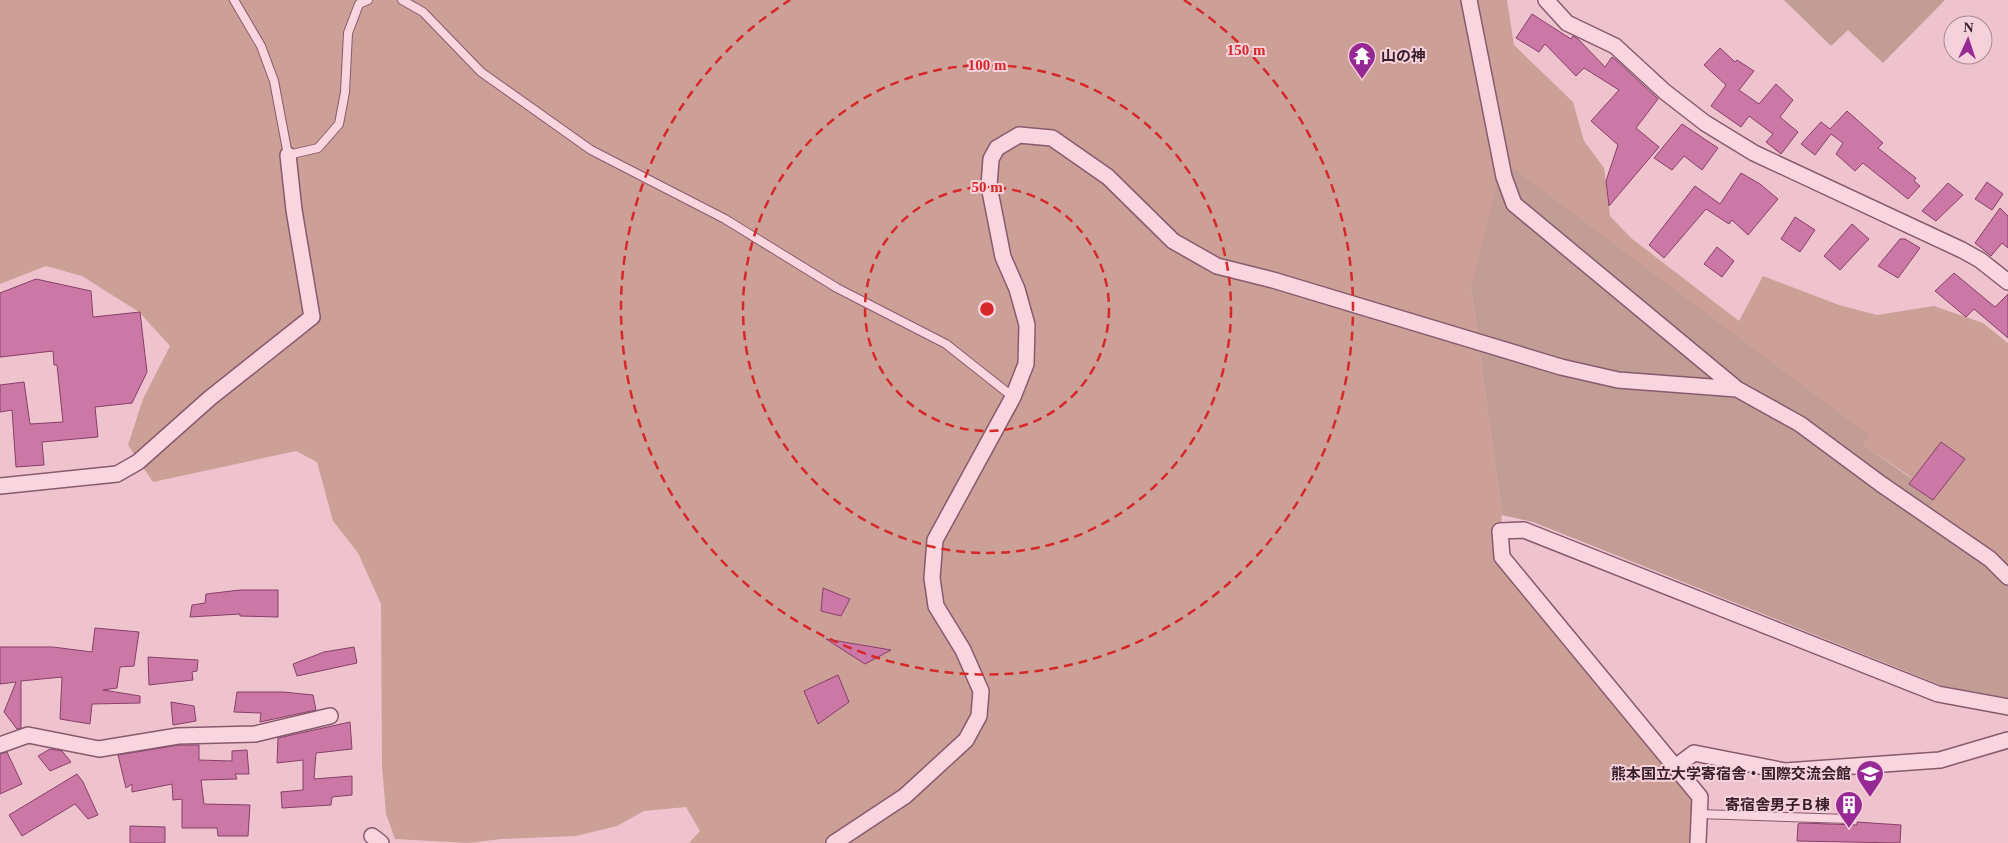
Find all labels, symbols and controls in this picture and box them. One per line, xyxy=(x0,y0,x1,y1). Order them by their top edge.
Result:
north arrow xyxy=(1943,15,1993,65)
text: N xyxy=(1963,20,1974,35)
temple icon: 山の神 xyxy=(1347,41,1377,80)
text: 150 m xyxy=(1227,42,1266,58)
place label: 山の神 xyxy=(1381,47,1426,64)
text: 100 m xyxy=(968,57,1007,73)
text: 50 m xyxy=(971,179,1003,195)
centre of rings xyxy=(978,300,996,318)
school or university icon: 熊本国立大学寄宿舎・国際交流会館 xyxy=(1855,759,1885,798)
place label: 熊本国立大学寄宿舎・国際交流会館 xyxy=(1611,765,1851,782)
building icon: 寄宿舎男子Ｂ棟 xyxy=(1834,790,1864,829)
place label: 寄宿舎男子Ｂ棟 xyxy=(1725,796,1830,813)

